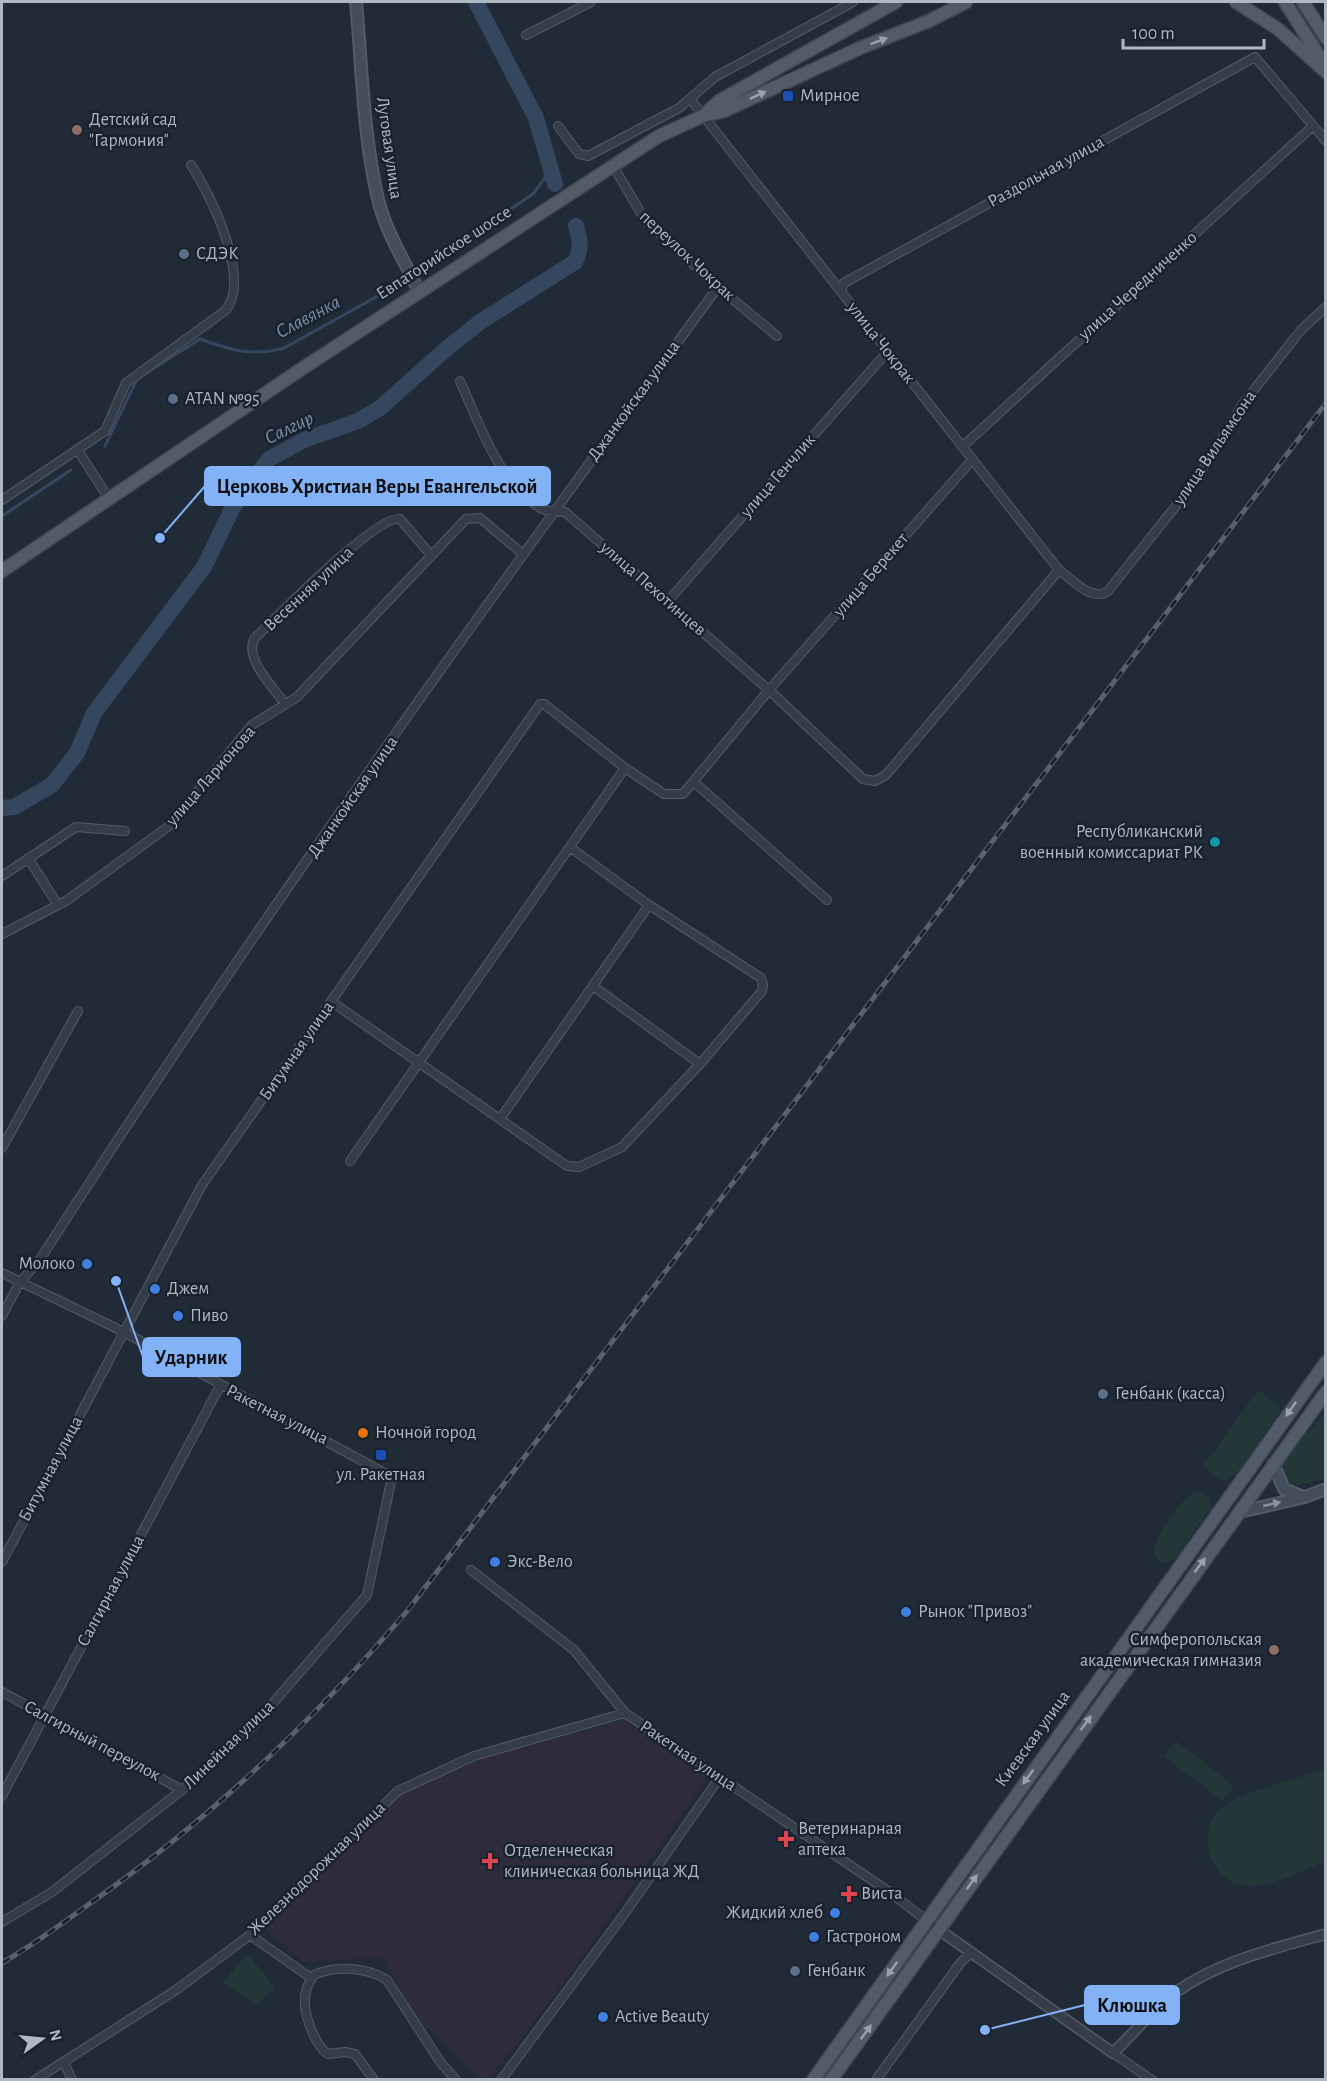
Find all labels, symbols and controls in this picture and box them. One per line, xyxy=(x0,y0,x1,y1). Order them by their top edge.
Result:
scale bar xyxy=(1123,12,1264,50)
text: 100 m xyxy=(1132,25,1175,43)
one-way arrow xyxy=(870,35,888,45)
place label: Мирное xyxy=(800,87,860,105)
marker: Мирное xyxy=(781,89,795,103)
one-way arrow xyxy=(749,90,767,100)
street label: Луговая улица xyxy=(373,96,405,200)
place label: Детский сад "Гармония" xyxy=(89,111,177,150)
marker: Детский сад "Гармония" xyxy=(70,123,84,137)
street label: Раздольная улица xyxy=(985,133,1107,211)
street label: Евпаторийское шоссе xyxy=(373,203,515,303)
street label: переулок Чокрак xyxy=(636,207,739,305)
street label: улица Чередниченко xyxy=(1075,228,1201,344)
place label: СДЭК xyxy=(196,245,239,263)
marker: СДЭК xyxy=(177,247,191,261)
water label: Славянка xyxy=(273,292,343,342)
street label: улица Чокрак xyxy=(843,298,919,388)
street label: Джанкойская улица xyxy=(584,338,684,464)
street label: улица Вильямсона xyxy=(1170,387,1260,509)
place label: ATAN №95 xyxy=(185,390,260,408)
marker: ATAN №95 xyxy=(166,392,180,406)
water label: Салгир xyxy=(261,408,317,448)
street label: улица Генчлик xyxy=(736,430,819,522)
callout: Церковь Христиан Веры Евангельской xyxy=(205,467,550,505)
text: Церковь Христиан Веры Евангельской xyxy=(216,477,538,497)
street label: улица Берекет xyxy=(829,529,912,621)
street label: улица Пехотинцев xyxy=(596,538,709,640)
street label: Весенняя улица xyxy=(261,543,357,635)
street label: улица Ларионова xyxy=(162,722,259,830)
street label: Джанкойская улица xyxy=(304,733,402,861)
place label: Республиканский военный комиссариат РК xyxy=(1020,822,1204,862)
marker: Республиканский военный комиссариат РК xyxy=(1208,835,1222,849)
street label: Битумная улица xyxy=(256,998,338,1104)
place label: Молоко xyxy=(18,1255,75,1273)
marker: Молоко xyxy=(80,1257,94,1271)
place label: Джем xyxy=(167,1280,209,1298)
marker: Джем xyxy=(148,1282,162,1296)
place label: Пиво xyxy=(190,1307,228,1325)
marker: Пиво xyxy=(171,1309,185,1323)
callout: Ударник xyxy=(143,1338,240,1376)
text: Ударник xyxy=(155,1348,228,1368)
street label: Ракетная улица xyxy=(223,1382,331,1448)
place label: Генбанк (касса) xyxy=(1115,1384,1226,1403)
marker: Генбанк (касса) xyxy=(1096,1387,1110,1401)
one-way arrow xyxy=(1285,1401,1297,1417)
street label: Битумная улица xyxy=(16,1413,86,1525)
place label: Ночной город xyxy=(375,1424,476,1442)
marker: Ночной город xyxy=(356,1426,370,1440)
marker: ул. Ракетная xyxy=(374,1448,388,1462)
place label: ул. Ракетная xyxy=(336,1466,425,1484)
one-way arrow xyxy=(1263,1499,1281,1509)
street label: Салгирная улица xyxy=(74,1532,148,1650)
place label: Экс-Вело xyxy=(507,1553,573,1571)
marker: Экс-Вело xyxy=(488,1555,502,1569)
one-way arrow xyxy=(1194,1558,1206,1574)
place label: Рынок "Привоз" xyxy=(918,1603,1032,1621)
marker: Рынок "Привоз" xyxy=(899,1605,913,1619)
place label: Симферопольская академическая гимназия xyxy=(1080,1631,1262,1670)
marker: Симферопольская академическая гимназия xyxy=(1267,1643,1281,1657)
street label: Киевская улица xyxy=(992,1688,1074,1790)
street label: Салгирный переулок xyxy=(21,1697,164,1785)
street label: Линейная улица xyxy=(180,1697,278,1793)
one-way arrow xyxy=(1080,1716,1092,1732)
street label: Ракетная улица xyxy=(637,1717,739,1795)
one-way arrow xyxy=(1022,1769,1034,1785)
street label: Железнодорожная улица xyxy=(245,1799,389,1939)
place label: Ветеринарная аптека xyxy=(798,1820,902,1859)
marker: Ветеринарная аптека xyxy=(779,1832,793,1846)
place label: Отделенческая клиническая больница ЖД xyxy=(504,1842,699,1881)
marker: Отделенческая клиническая больница ЖД xyxy=(481,1852,499,1870)
one-way arrow xyxy=(966,1874,978,1890)
place label: Виста xyxy=(861,1885,903,1903)
marker: Виста xyxy=(842,1887,856,1901)
place label: Жидкий хлеб xyxy=(726,1903,823,1922)
marker: Жидкий хлеб xyxy=(828,1906,842,1920)
place label: Гастроном xyxy=(826,1928,901,1946)
marker: Гастроном xyxy=(807,1930,821,1944)
one-way arrow xyxy=(886,1960,898,1976)
place label: Генбанк xyxy=(807,1961,866,1980)
marker: Генбанк xyxy=(788,1964,802,1978)
callout: Клюшка xyxy=(1085,1986,1179,2024)
text: Клюшка xyxy=(1097,1996,1167,2016)
place label: Active Beauty xyxy=(615,2008,710,2026)
north arrow xyxy=(12,2009,72,2069)
marker: Active Beauty xyxy=(596,2010,610,2024)
one-way arrow xyxy=(859,2025,871,2040)
text: N xyxy=(46,2028,65,2043)

